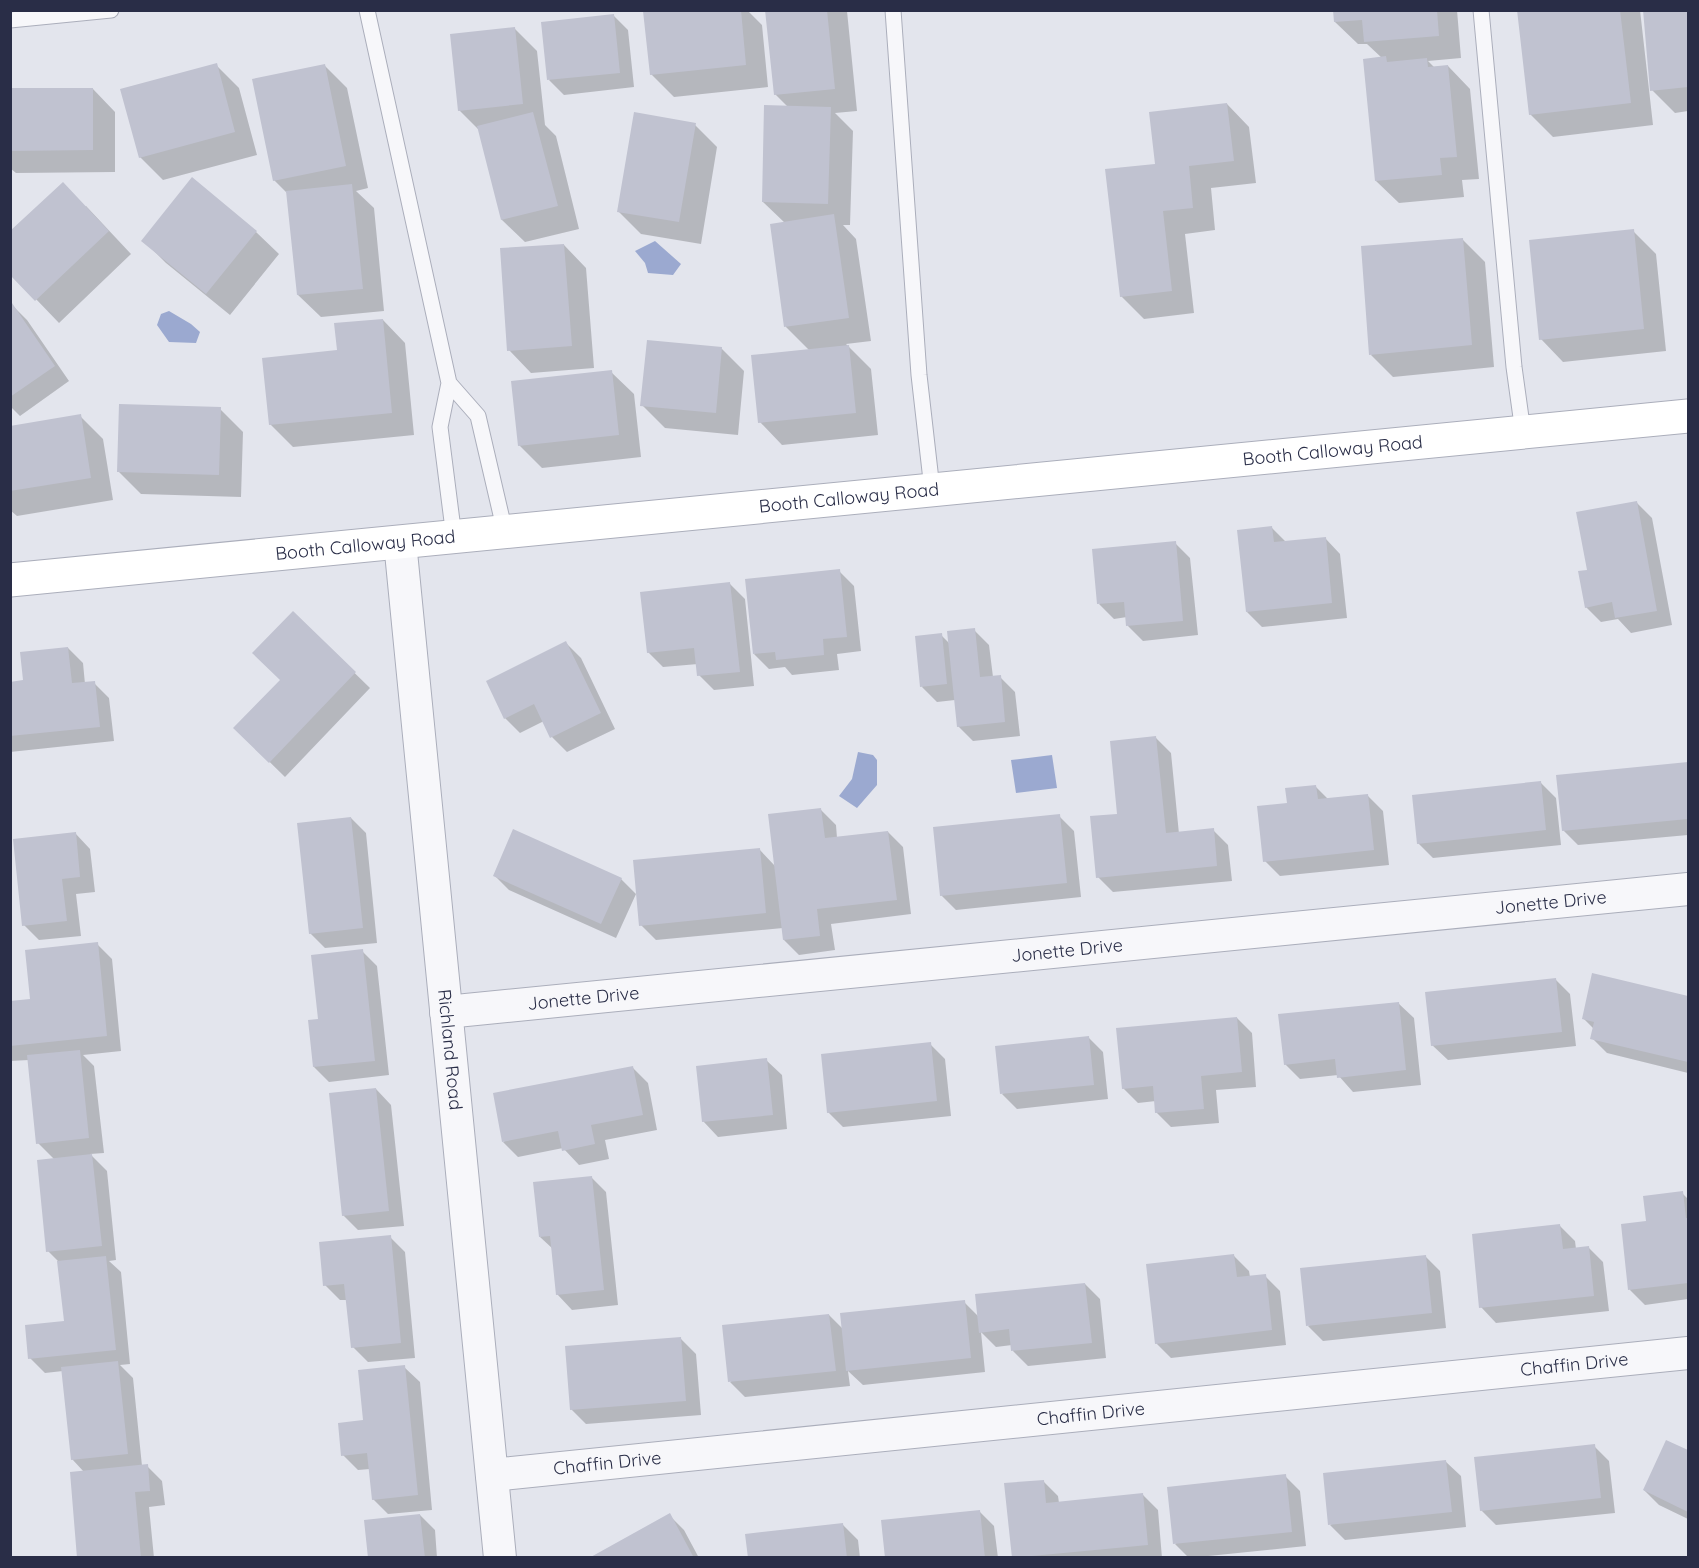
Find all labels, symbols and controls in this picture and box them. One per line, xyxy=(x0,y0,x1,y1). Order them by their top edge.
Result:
street label: Booth Calloway Road xyxy=(1242,430,1424,470)
street label: Booth Calloway Road xyxy=(758,477,940,518)
street label: Booth Calloway Road xyxy=(274,525,456,565)
street label: Jonette Drive xyxy=(1494,885,1608,919)
street label: Jonette Drive xyxy=(1010,933,1124,967)
street label: Jonette Drive xyxy=(526,981,640,1015)
street label: Richland Road xyxy=(433,988,468,1111)
street label: Chaffin Drive xyxy=(1519,1347,1629,1381)
street label: Chaffin Drive xyxy=(1036,1396,1146,1430)
street label: Chaffin Drive xyxy=(552,1446,662,1480)

